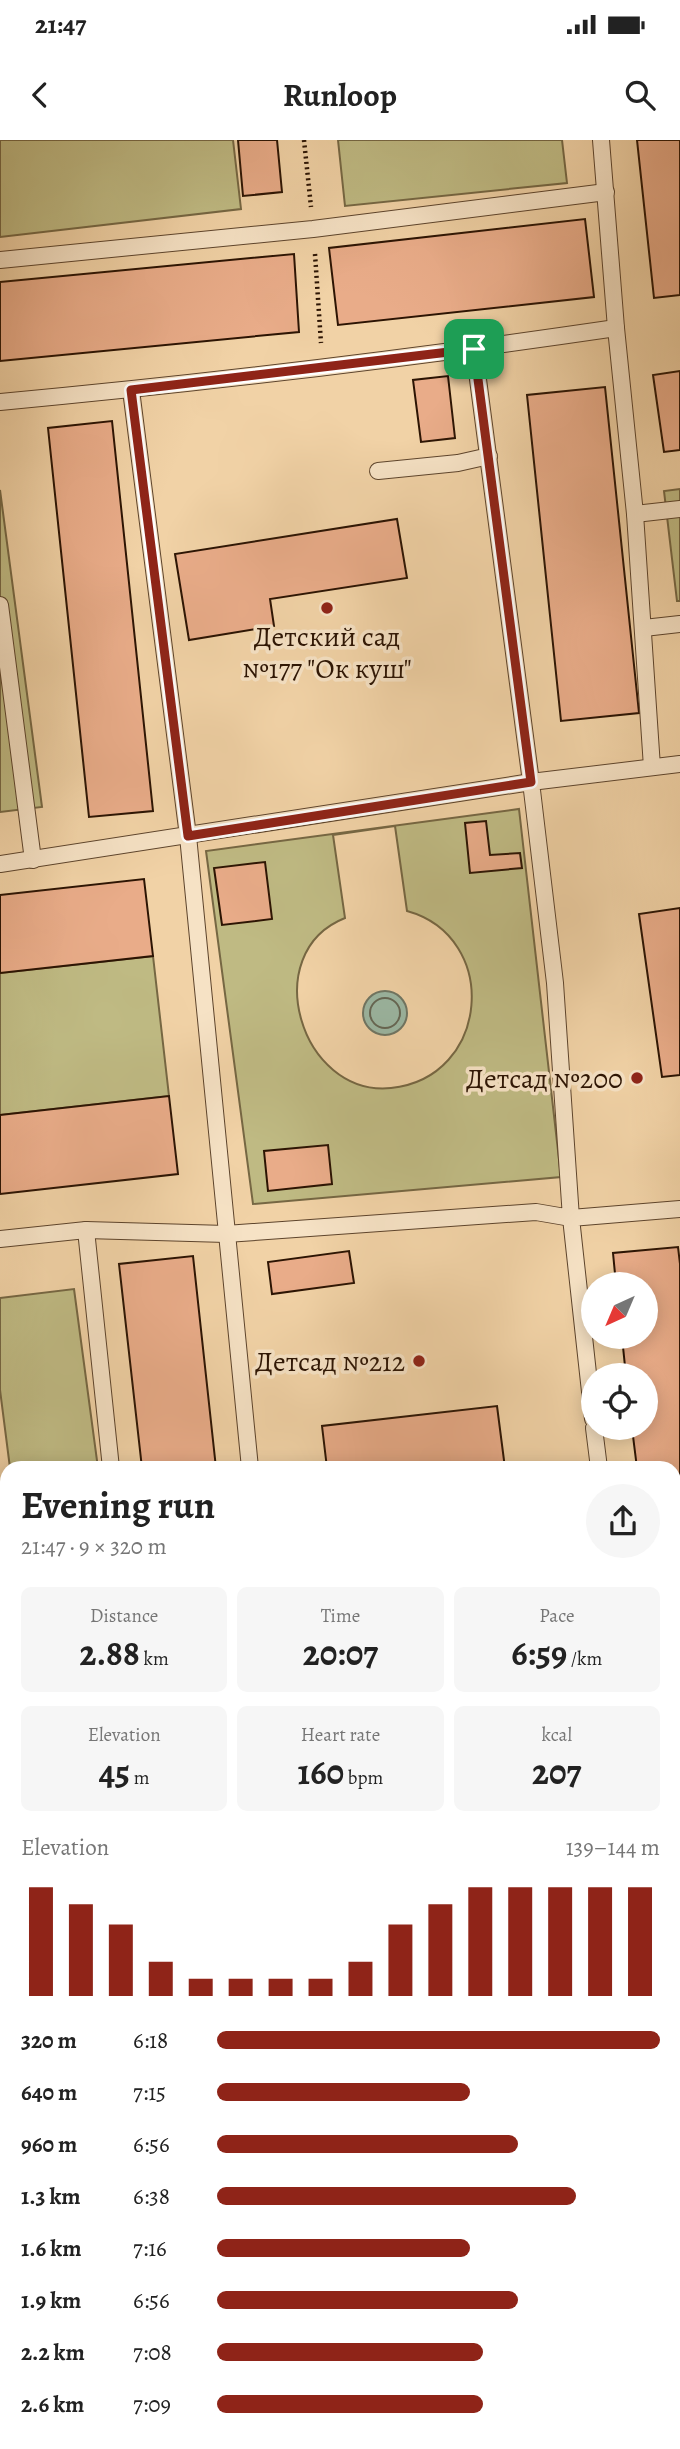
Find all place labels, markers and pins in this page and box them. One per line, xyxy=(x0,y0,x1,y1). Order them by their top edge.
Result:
pin xyxy=(444,319,504,379)
marker: Детский сад №177 "Ок куш" xyxy=(319,600,335,616)
place label: Детский сад №177 "Ок куш" xyxy=(242,618,412,688)
place label: Детсад №200 xyxy=(466,1060,623,1098)
marker: Детсад №200 xyxy=(629,1070,645,1086)
place label: Детсад №212 xyxy=(255,1343,405,1381)
marker: Детсад №212 xyxy=(411,1353,427,1369)

